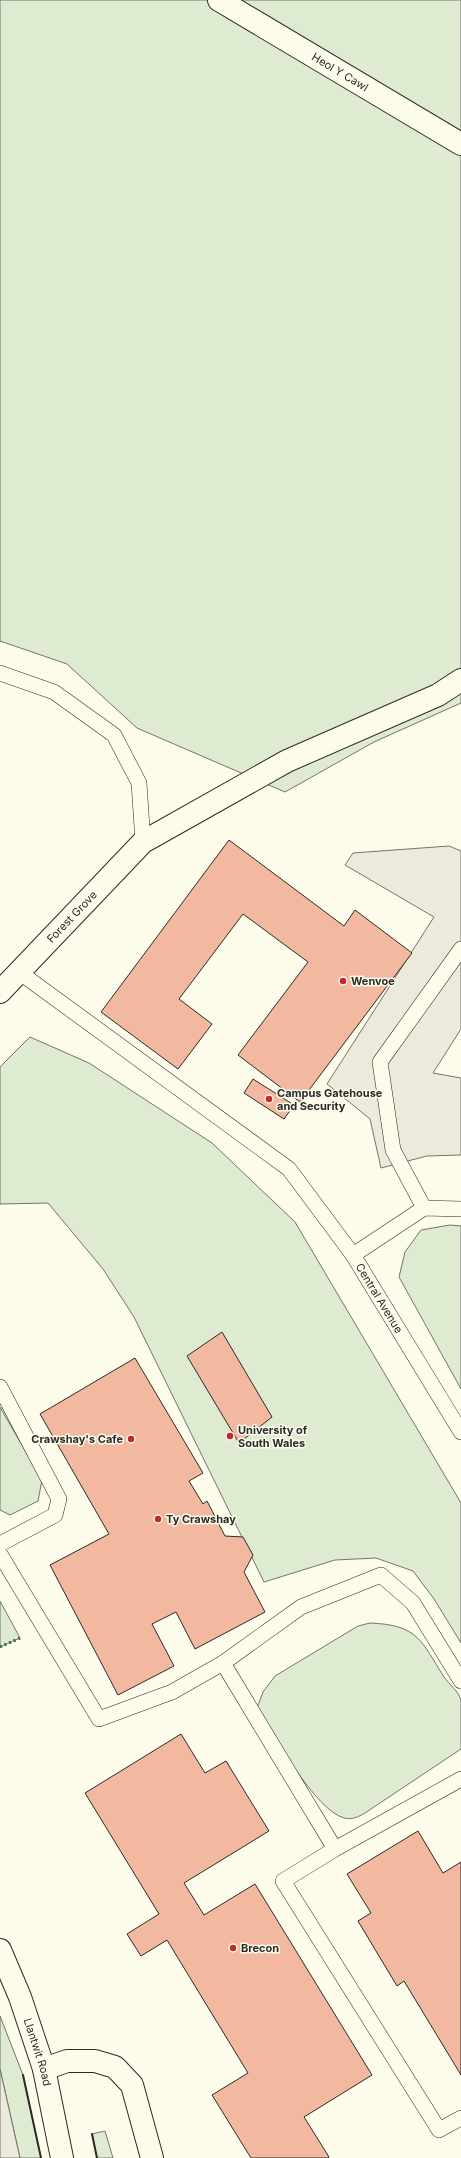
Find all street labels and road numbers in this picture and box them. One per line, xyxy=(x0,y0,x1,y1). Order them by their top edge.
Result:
street label: Heol Y Cawl xyxy=(309,50,371,94)
street label: Forest Grove xyxy=(44,888,100,946)
street label: Central Avenue xyxy=(353,1261,406,1336)
street label: Llantwit Road xyxy=(21,2016,54,2087)

